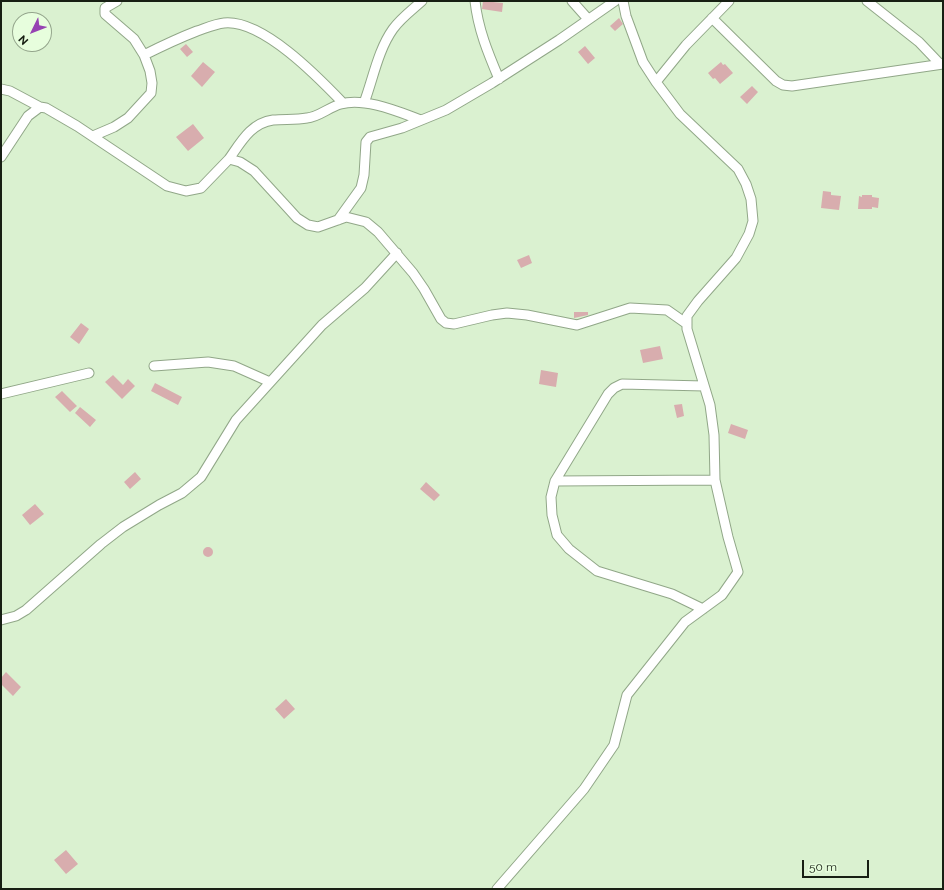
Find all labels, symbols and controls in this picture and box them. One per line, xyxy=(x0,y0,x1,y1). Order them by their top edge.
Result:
north arrow xyxy=(12,12,52,52)
text: N xyxy=(16,32,31,47)
scale bar xyxy=(804,852,871,878)
text: 50 m xyxy=(809,860,837,874)

